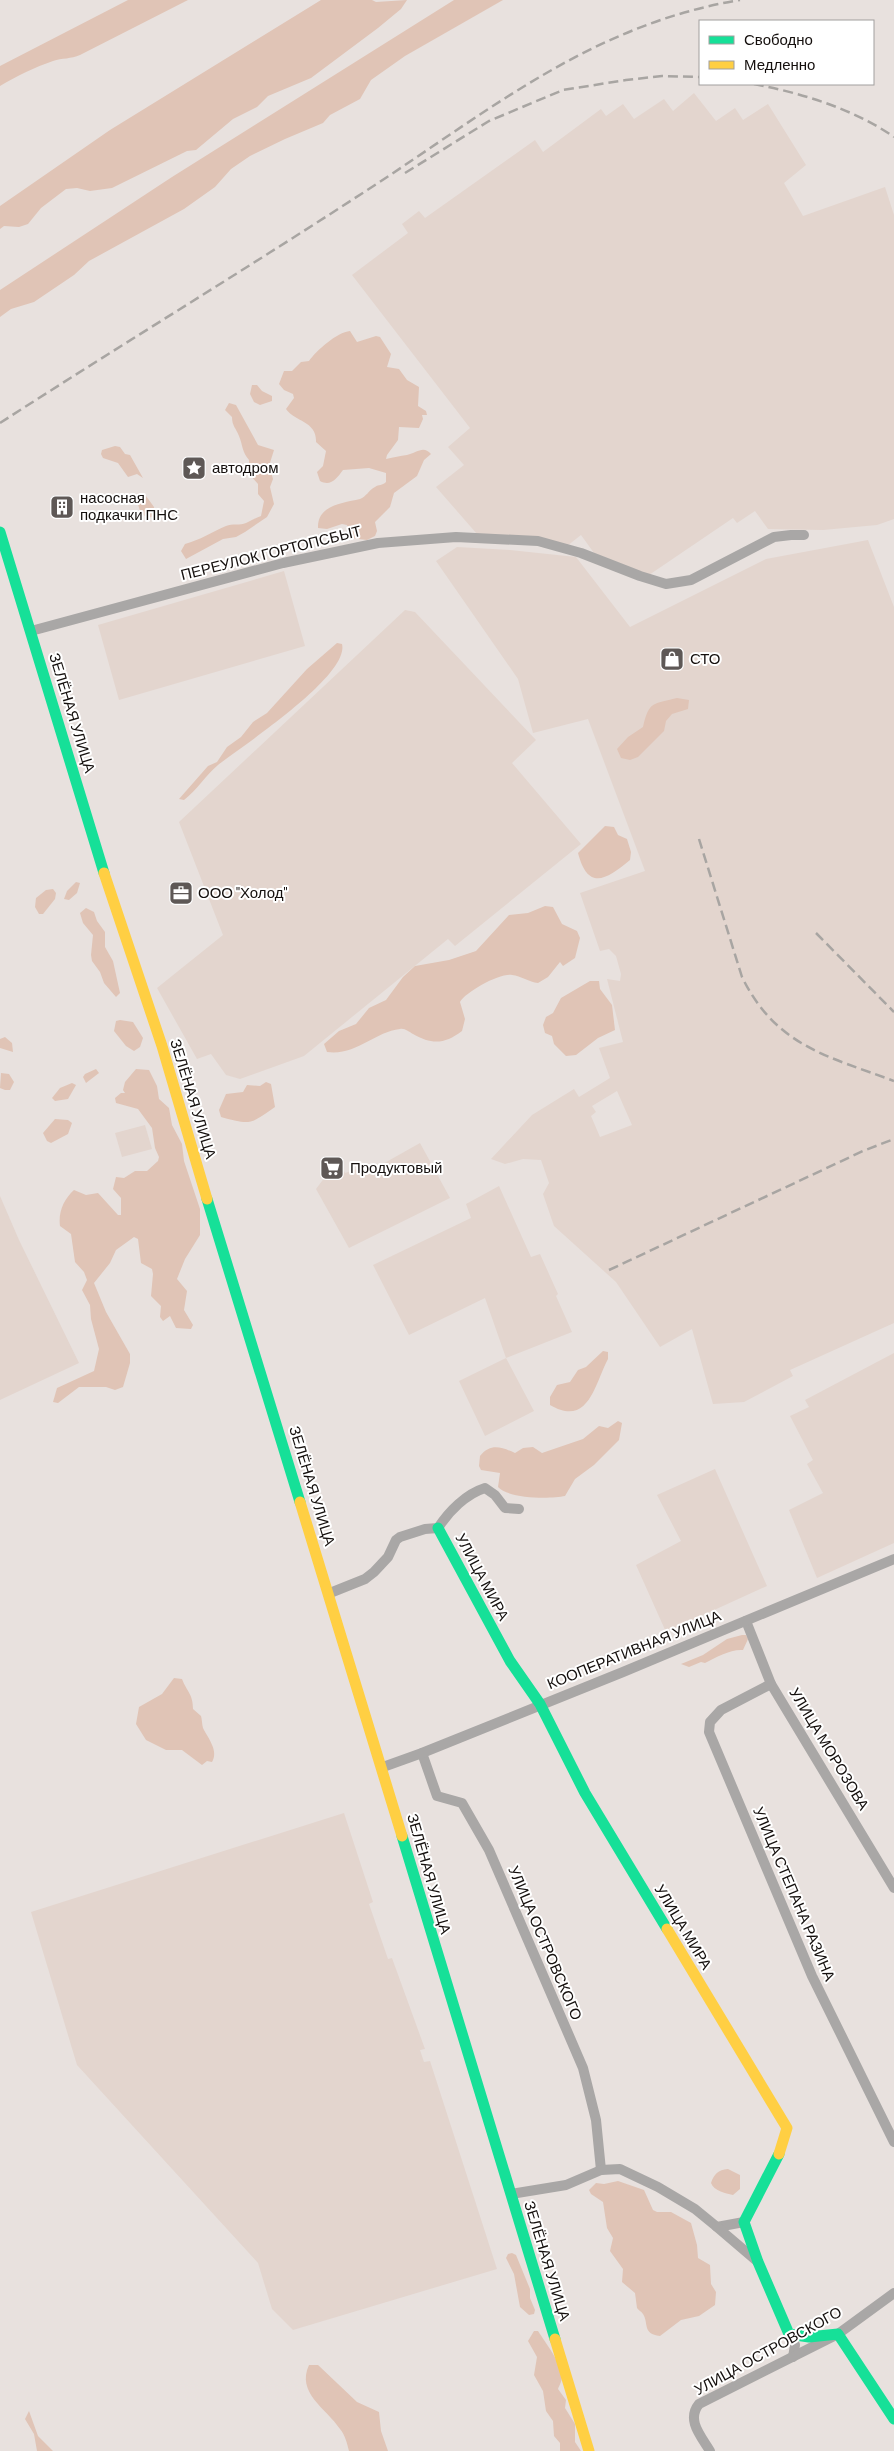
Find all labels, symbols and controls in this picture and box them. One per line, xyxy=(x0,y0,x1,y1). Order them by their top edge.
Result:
legend xyxy=(699,20,874,85)
text: Свободно xyxy=(744,30,813,48)
text: Медленно xyxy=(744,55,815,73)
place icon: автодром xyxy=(181,455,207,481)
place label: автодром xyxy=(212,458,278,476)
place label: насосная подкачки ПНС xyxy=(80,488,178,523)
building icon: насосная подкачки ПНС xyxy=(49,494,75,520)
street label: ПЕРЕУЛОК ГОРТОПСБЫТ xyxy=(179,521,363,583)
shop icon: СТО xyxy=(659,646,685,672)
place label: СТО xyxy=(690,649,721,667)
street label: ЗЕЛЁНАЯ УЛИЦА xyxy=(46,651,100,775)
office icon: ООО "Холод" xyxy=(168,880,194,906)
place label: ООО "Холод" xyxy=(198,883,287,901)
street label: ЗЕЛЁНАЯ УЛИЦА xyxy=(167,1037,221,1161)
supermarket icon: Продуктовый xyxy=(319,1155,345,1181)
place label: Продуктовый xyxy=(350,1158,442,1176)
street label: ЗЕЛЁНАЯ УЛИЦА xyxy=(286,1424,340,1548)
street label: УЛИЦА МИРА xyxy=(452,1530,513,1623)
street label: КООПЕРАТИВНАЯ УЛИЦА xyxy=(544,1606,723,1692)
street label: УЛИЦА МОРОЗОВА xyxy=(786,1684,873,1813)
street label: УЛИЦА СТЕПАНА РАЗИНА xyxy=(750,1804,840,1983)
street label: ЗЕЛЁНАЯ УЛИЦА xyxy=(404,1811,456,1936)
street label: УЛИЦА ОСТРОВСКОГО xyxy=(505,1863,587,2022)
street label: УЛИЦА МИРА xyxy=(651,1881,716,1972)
street label: ЗЕЛЁНАЯ УЛИЦА xyxy=(521,2199,575,2323)
street label: УЛИЦА ОСТРОВСКОГО xyxy=(691,2302,844,2398)

